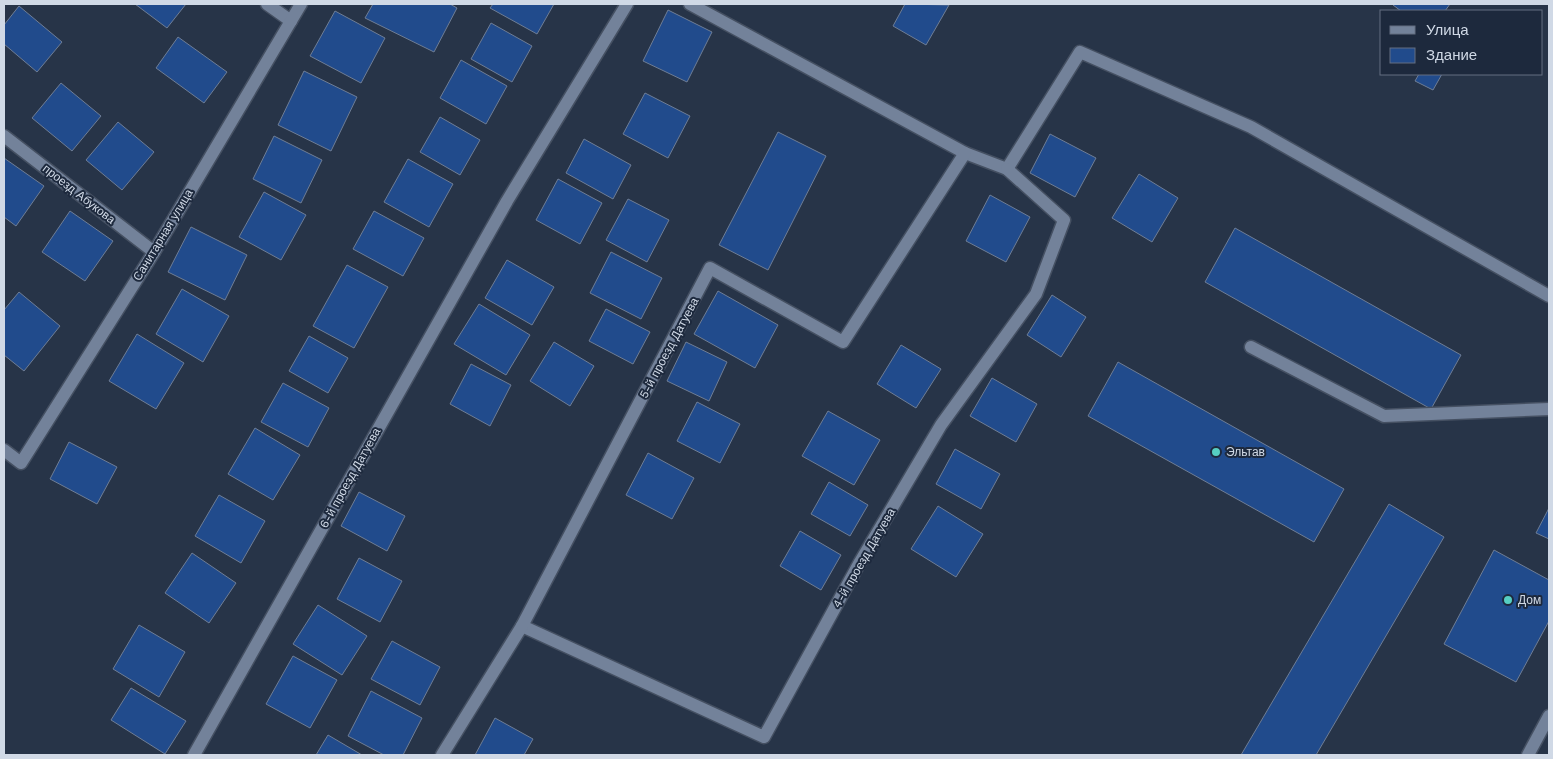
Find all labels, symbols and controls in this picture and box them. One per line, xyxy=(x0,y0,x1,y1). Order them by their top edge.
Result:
legend xyxy=(1380,10,1543,75)
text: Улица xyxy=(1426,21,1469,39)
text: Здание xyxy=(1426,46,1477,64)
street label: проезд Абукова xyxy=(40,161,118,227)
street label: Санитарная улица xyxy=(130,186,196,283)
street label: 5-й проезд Датуева xyxy=(637,295,702,401)
street label: 6-й проезд Датуева xyxy=(317,425,384,531)
place label: Эльтав xyxy=(1226,445,1265,459)
marker: Эльтав xyxy=(1210,446,1222,458)
street label: 4-й проезд Датуева xyxy=(830,506,898,610)
place label: Дом xyxy=(1518,593,1541,607)
marker: Дом xyxy=(1502,594,1514,606)

